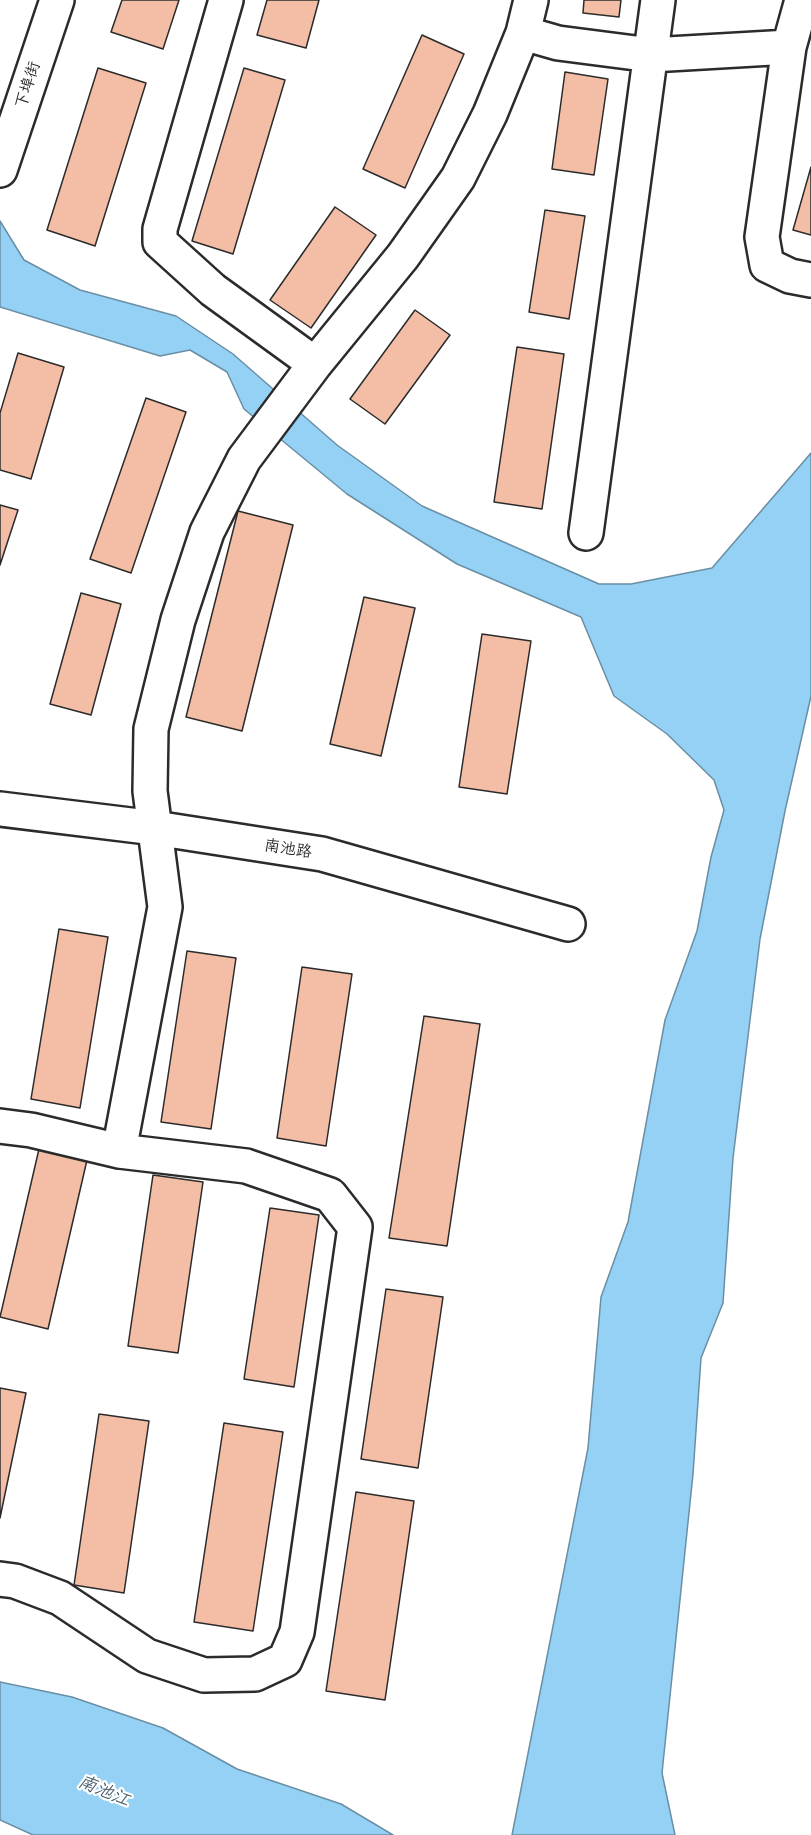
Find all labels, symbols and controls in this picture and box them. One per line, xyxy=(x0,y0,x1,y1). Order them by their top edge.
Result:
street label: 下埠街 xyxy=(11,59,45,111)
street label: 南池路 xyxy=(263,836,313,862)
water label: 南池江 xyxy=(75,1771,133,1811)

